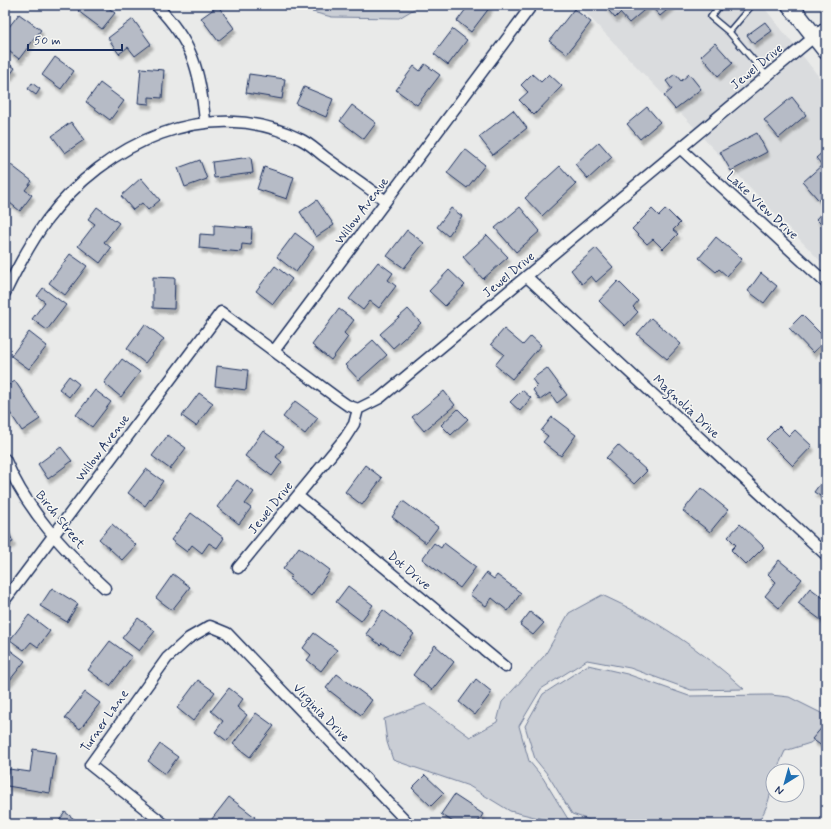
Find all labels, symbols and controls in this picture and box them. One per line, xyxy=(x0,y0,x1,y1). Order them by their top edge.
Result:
scale bar xyxy=(28,26,122,52)
text: 50 m xyxy=(34,33,61,49)
street label: Jewel Drive xyxy=(727,40,787,94)
street label: Lake View Drive xyxy=(722,168,802,244)
street label: Willow Avenue xyxy=(331,174,393,248)
street label: Jewel Drive xyxy=(479,248,539,302)
street label: Magnolia Drive xyxy=(647,371,723,444)
street label: Willow Avenue xyxy=(72,411,134,485)
street label: Jewel Drive xyxy=(245,478,298,538)
street label: Birch Street xyxy=(31,487,89,553)
street label: Dot Drive xyxy=(384,548,434,594)
street label: Virginia Drive xyxy=(288,680,353,747)
street label: Turner Lane xyxy=(77,686,133,756)
north arrow xyxy=(765,763,805,803)
text: N xyxy=(772,782,787,798)

